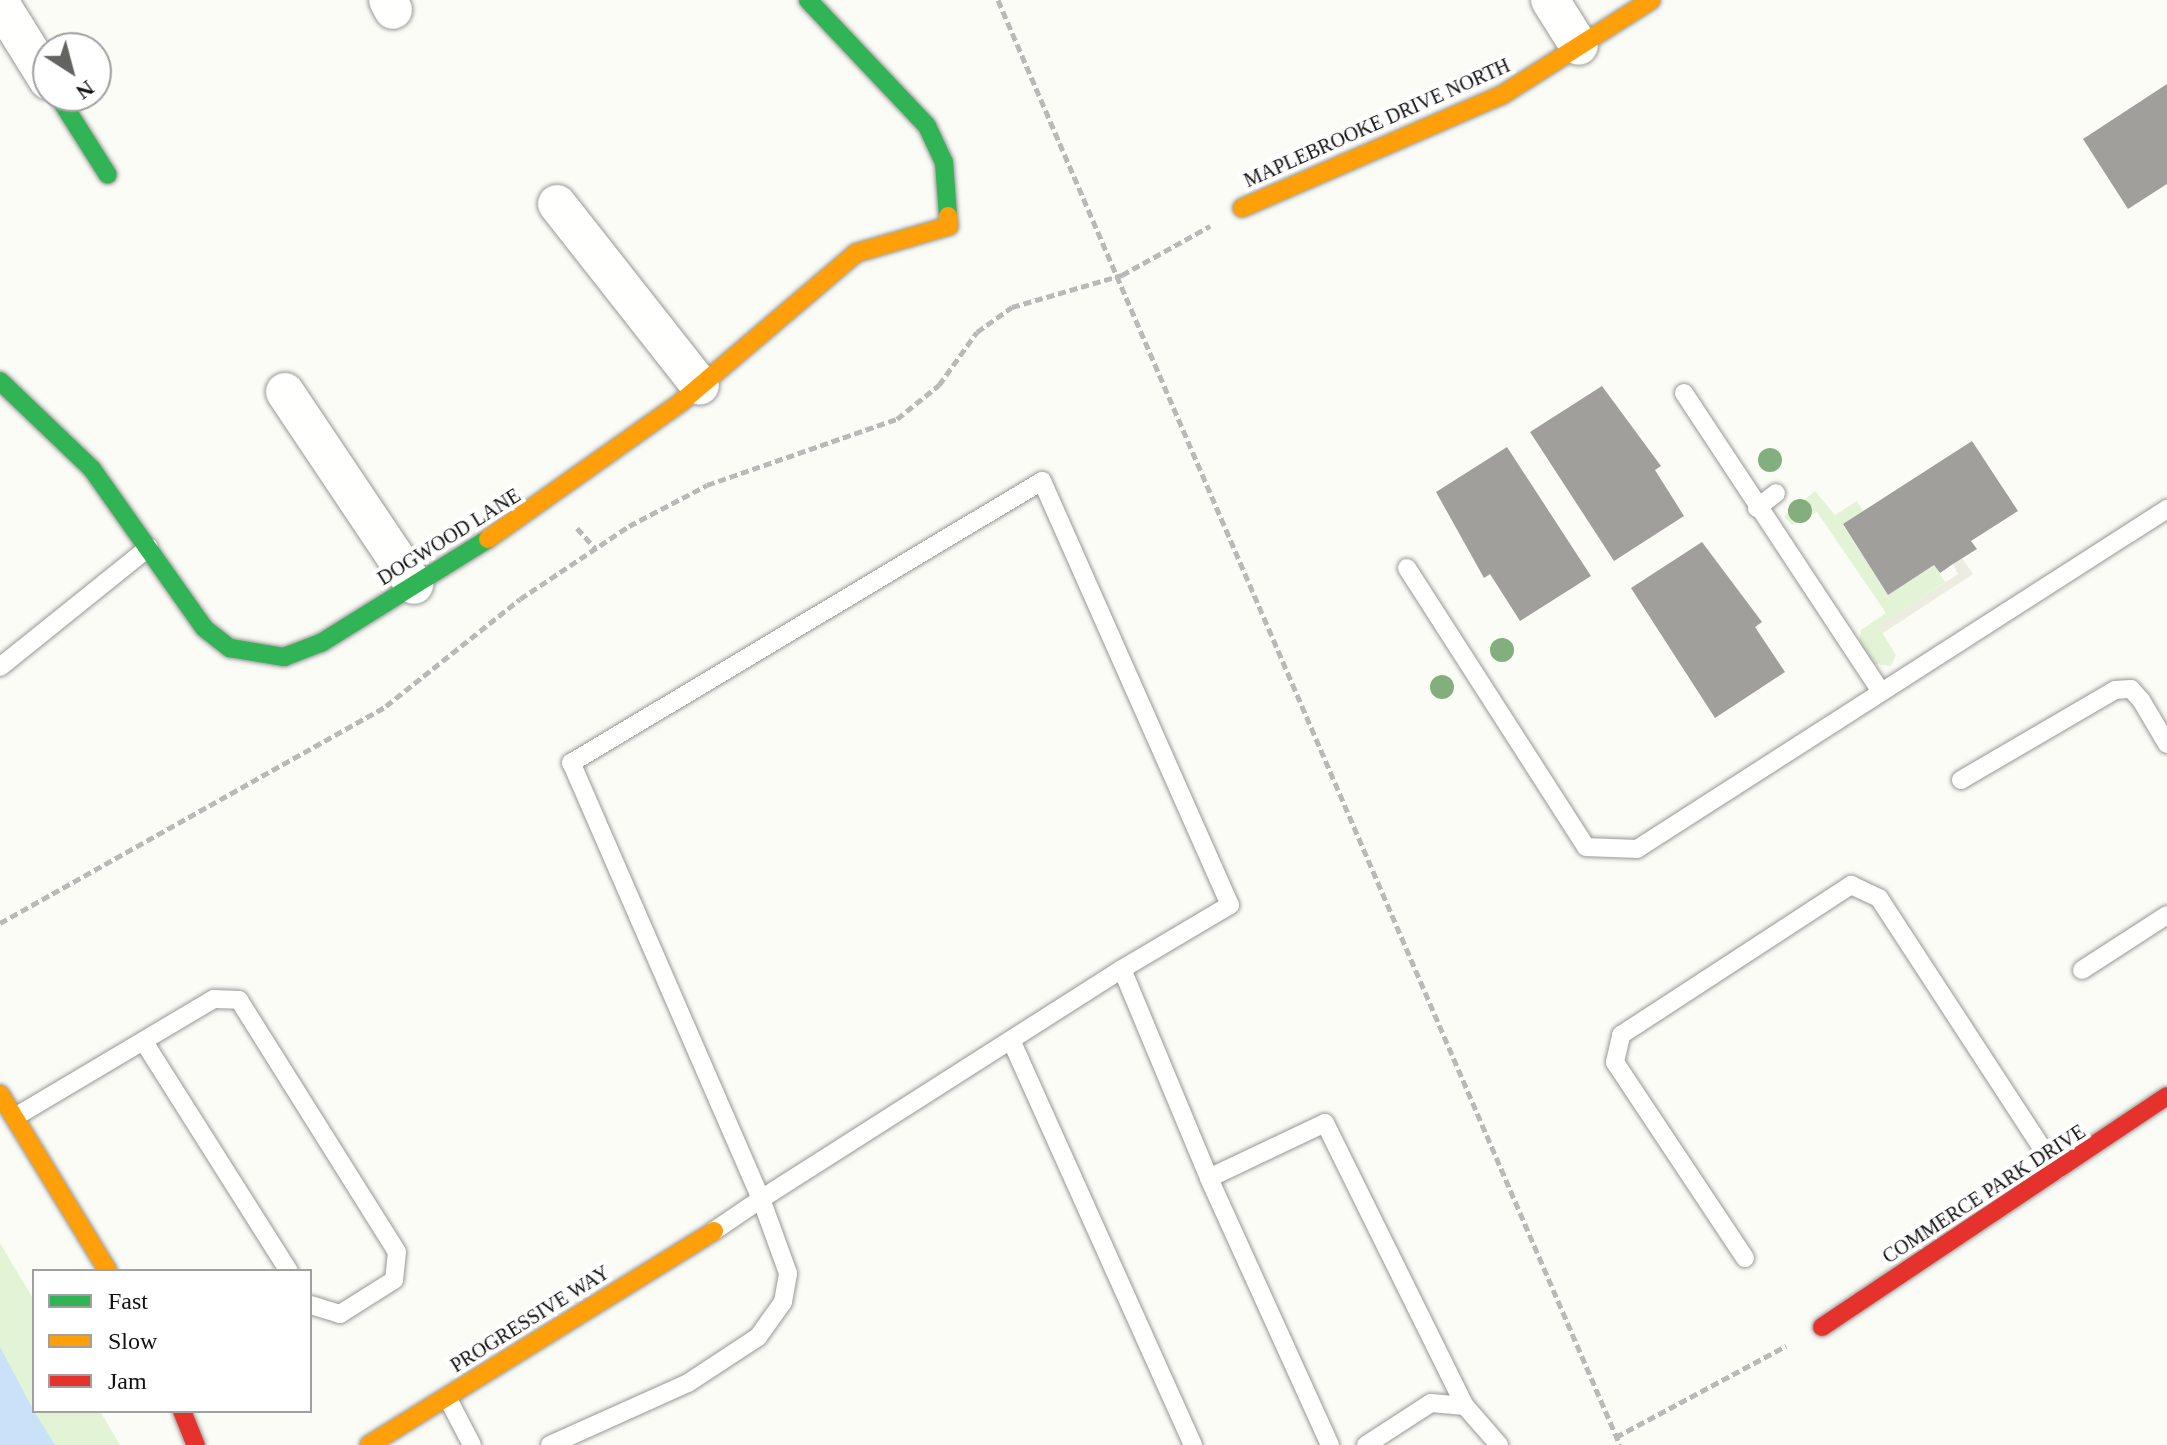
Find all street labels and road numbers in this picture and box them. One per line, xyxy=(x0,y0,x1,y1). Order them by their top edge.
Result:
street label: MAPLEBROOKE DRIVE NORTH xyxy=(1240,53,1514,193)
street label: DOGWOOD LANE xyxy=(373,483,525,591)
street label: COMMERCE PARK DRIVE xyxy=(1878,1119,2090,1269)
street label: PROGRESSIVE WAY xyxy=(446,1260,614,1378)

